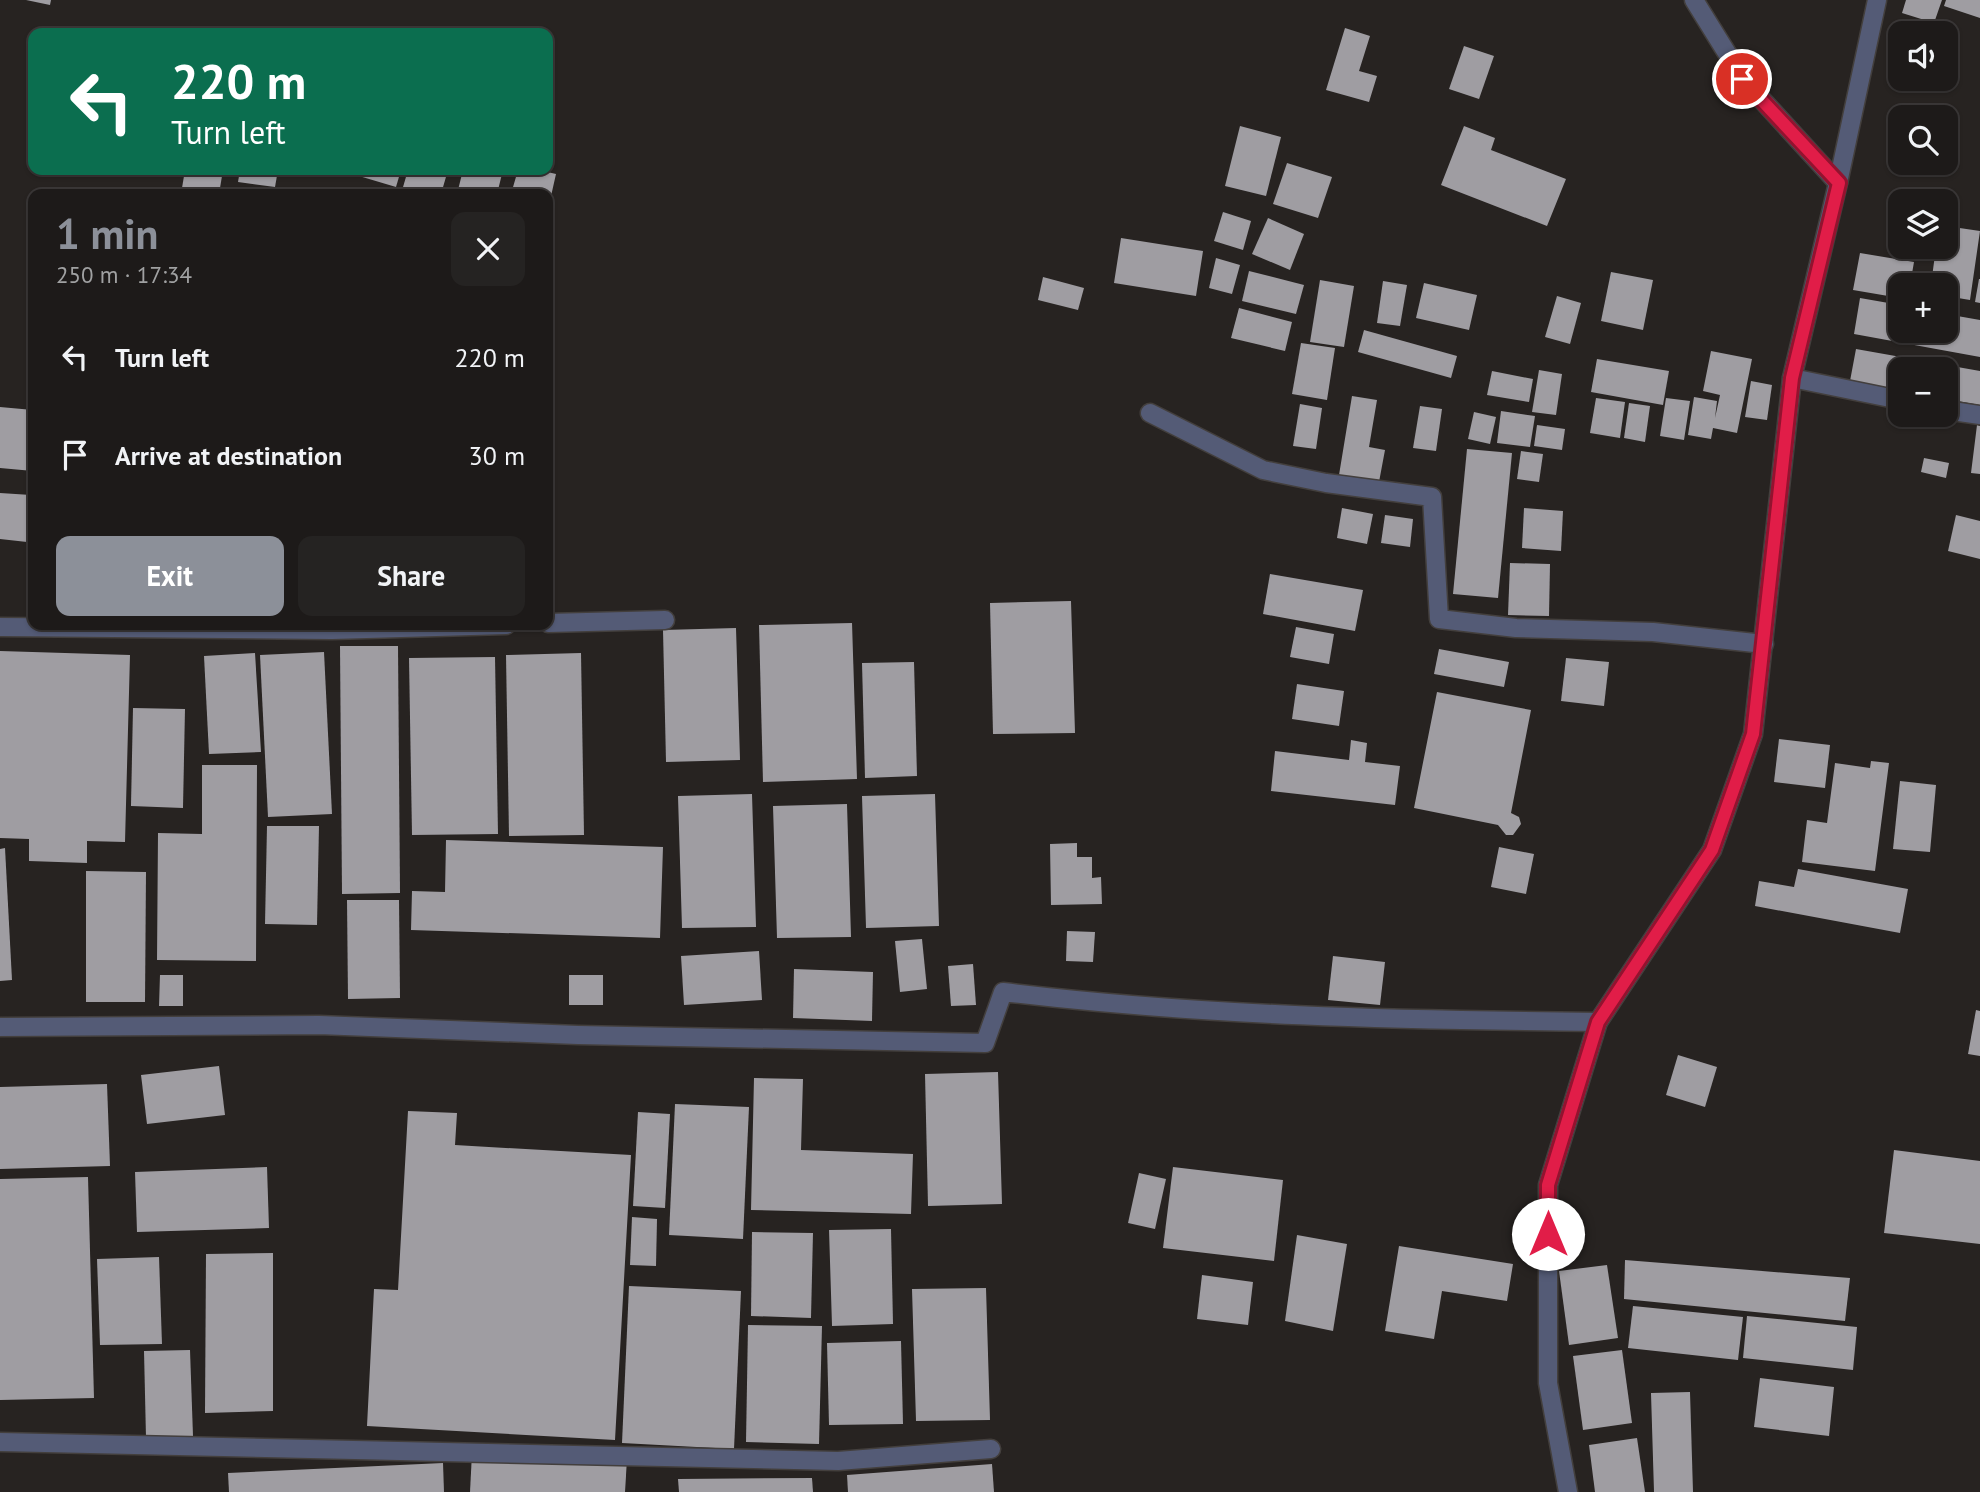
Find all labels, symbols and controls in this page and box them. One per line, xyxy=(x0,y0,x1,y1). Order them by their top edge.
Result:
map controls xyxy=(1888,21,1958,427)
button: sound xyxy=(1888,21,1958,91)
text: 220 m xyxy=(171,49,306,113)
pin xyxy=(1712,49,1772,109)
icon: left xyxy=(56,56,147,147)
icon: arrive xyxy=(1723,60,1761,98)
button: search xyxy=(1888,105,1958,175)
text: Turn left xyxy=(171,111,286,153)
button: layers xyxy=(1888,189,1958,259)
text: 1 min xyxy=(56,206,158,261)
button: close xyxy=(451,212,525,286)
text: 250 m · 17:34 xyxy=(56,260,192,289)
button: + xyxy=(1888,273,1958,343)
icon: left xyxy=(56,338,94,376)
text: Turn left xyxy=(115,341,209,374)
text: 220 m xyxy=(454,341,525,374)
button: − xyxy=(1888,357,1958,427)
icon: arrive xyxy=(56,436,94,474)
text: Arrive at destination xyxy=(115,439,342,472)
text: 30 m xyxy=(469,439,525,472)
button: Exit xyxy=(56,536,284,616)
button: Share xyxy=(298,536,525,616)
position arrow xyxy=(1511,1197,1585,1271)

